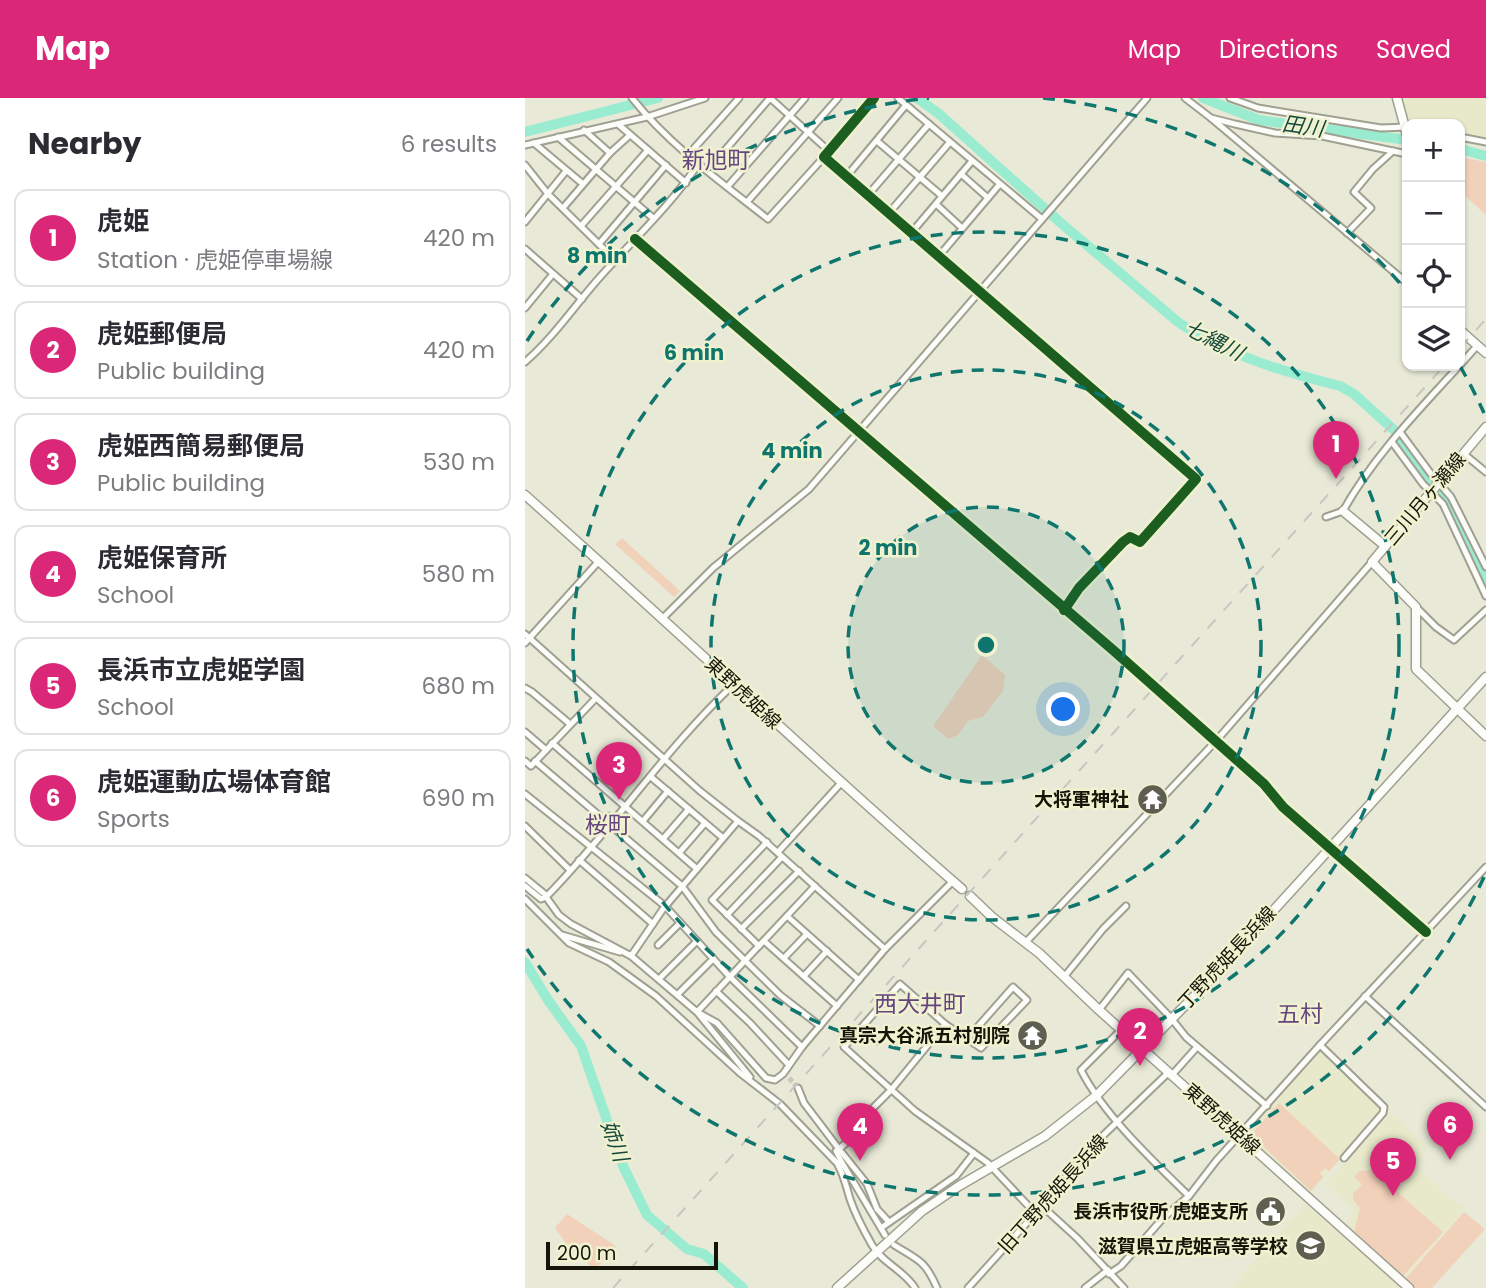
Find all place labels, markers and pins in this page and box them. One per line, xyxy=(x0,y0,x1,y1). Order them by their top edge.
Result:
pin: 1 xyxy=(1313,421,1359,479)
centre of rings xyxy=(974,633,998,657)
pin: 3 xyxy=(596,742,642,800)
temple icon: 大将軍神社 xyxy=(1135,782,1169,816)
place label: 大将軍神社 xyxy=(1034,786,1129,813)
pin: 2 xyxy=(1117,1008,1163,1066)
temple icon: 真宗大谷派五村別院 xyxy=(1016,1018,1050,1052)
place label: 真宗大谷派五村別院 xyxy=(839,1022,1010,1049)
pin: 6 xyxy=(1427,1102,1473,1160)
pin: 4 xyxy=(837,1103,883,1161)
pin: 5 xyxy=(1370,1138,1416,1196)
public building icon: 長浜市役所 虎姫支所 xyxy=(1254,1194,1288,1228)
place label: 長浜市役所 虎姫支所 xyxy=(1073,1198,1248,1225)
school or university icon: 滋賀県立虎姫高等学校 xyxy=(1294,1229,1328,1263)
place label: 滋賀県立虎姫高等学校 xyxy=(1098,1233,1288,1260)

